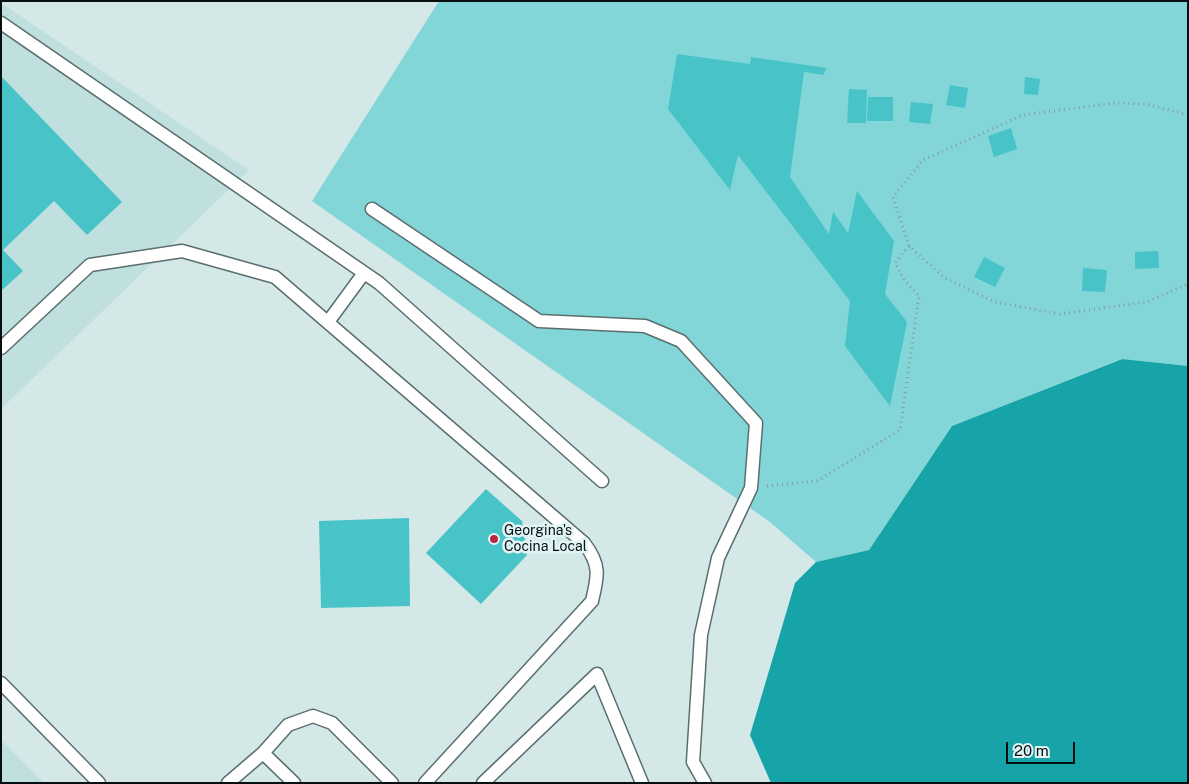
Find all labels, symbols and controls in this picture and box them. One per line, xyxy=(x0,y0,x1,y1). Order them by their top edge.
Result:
place label: Georgina's Cocina Local xyxy=(504,523,587,556)
marker: Georgina's Cocina Local xyxy=(488,533,500,545)
scale bar xyxy=(1009,732,1078,764)
text: 20 m xyxy=(1014,742,1049,759)

